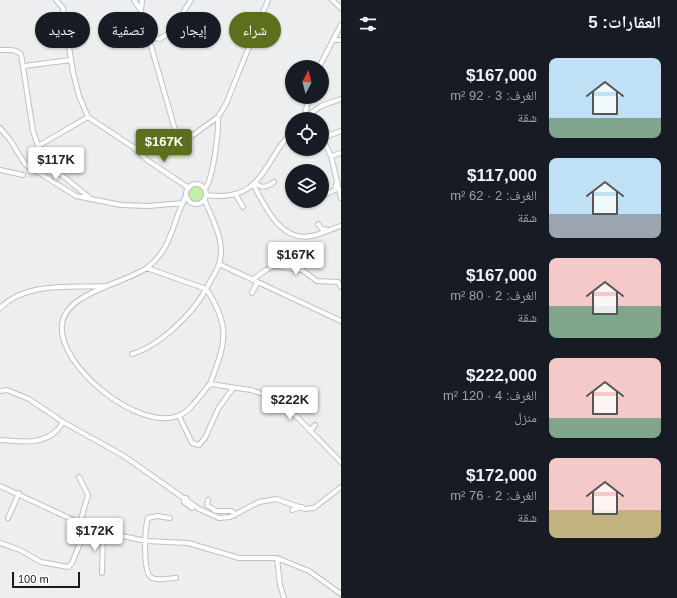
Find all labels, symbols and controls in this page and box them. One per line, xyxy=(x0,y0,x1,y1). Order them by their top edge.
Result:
chip: جديد xyxy=(35,12,90,48)
chip: تصفية xyxy=(98,12,158,48)
chip: إيجار xyxy=(166,12,221,48)
chip: شراء xyxy=(229,12,281,48)
icon: filters xyxy=(357,13,379,35)
text: العقارات: 5 xyxy=(588,13,661,32)
north arrow xyxy=(285,60,329,104)
map controls xyxy=(285,60,329,208)
text: $167,000 xyxy=(466,66,537,85)
icon: home xyxy=(581,74,629,122)
text: الغرف: 3 · 92 m² xyxy=(450,88,537,103)
text: شقة xyxy=(518,110,537,125)
button: locate xyxy=(285,112,329,156)
pin: $167K xyxy=(136,129,192,163)
text: $167K xyxy=(145,134,183,149)
pin: $117K xyxy=(28,147,84,181)
text: $117K xyxy=(37,152,75,167)
button: layers xyxy=(285,164,329,208)
text: $117,000 xyxy=(467,166,537,185)
icon: home xyxy=(581,174,629,222)
text: الغرف: 2 · 62 m² xyxy=(450,188,537,203)
text: شقة xyxy=(518,210,537,225)
pin: $167K xyxy=(268,242,324,276)
text: $167K xyxy=(277,247,315,262)
text: $167,000 xyxy=(466,266,537,285)
icon: home xyxy=(581,274,629,322)
text: الغرف: 2 · 80 m² xyxy=(450,288,537,303)
text: شقة xyxy=(518,310,537,325)
text: $222,000 xyxy=(466,366,537,385)
icon: home xyxy=(581,374,629,422)
pin: $222K xyxy=(262,387,318,421)
text: الغرف: 4 · 120 m² xyxy=(443,388,537,403)
text: $222K xyxy=(271,392,309,407)
text: منزل xyxy=(514,410,537,425)
text: $172,000 xyxy=(466,466,537,485)
icon: home xyxy=(581,474,629,522)
text: الغرف: 2 · 76 m² xyxy=(450,488,537,503)
text: شقة xyxy=(518,510,537,525)
pin: $172K xyxy=(67,518,123,552)
text: $172K xyxy=(76,523,114,538)
scale bar xyxy=(12,570,80,589)
text: 100 m xyxy=(18,573,49,585)

